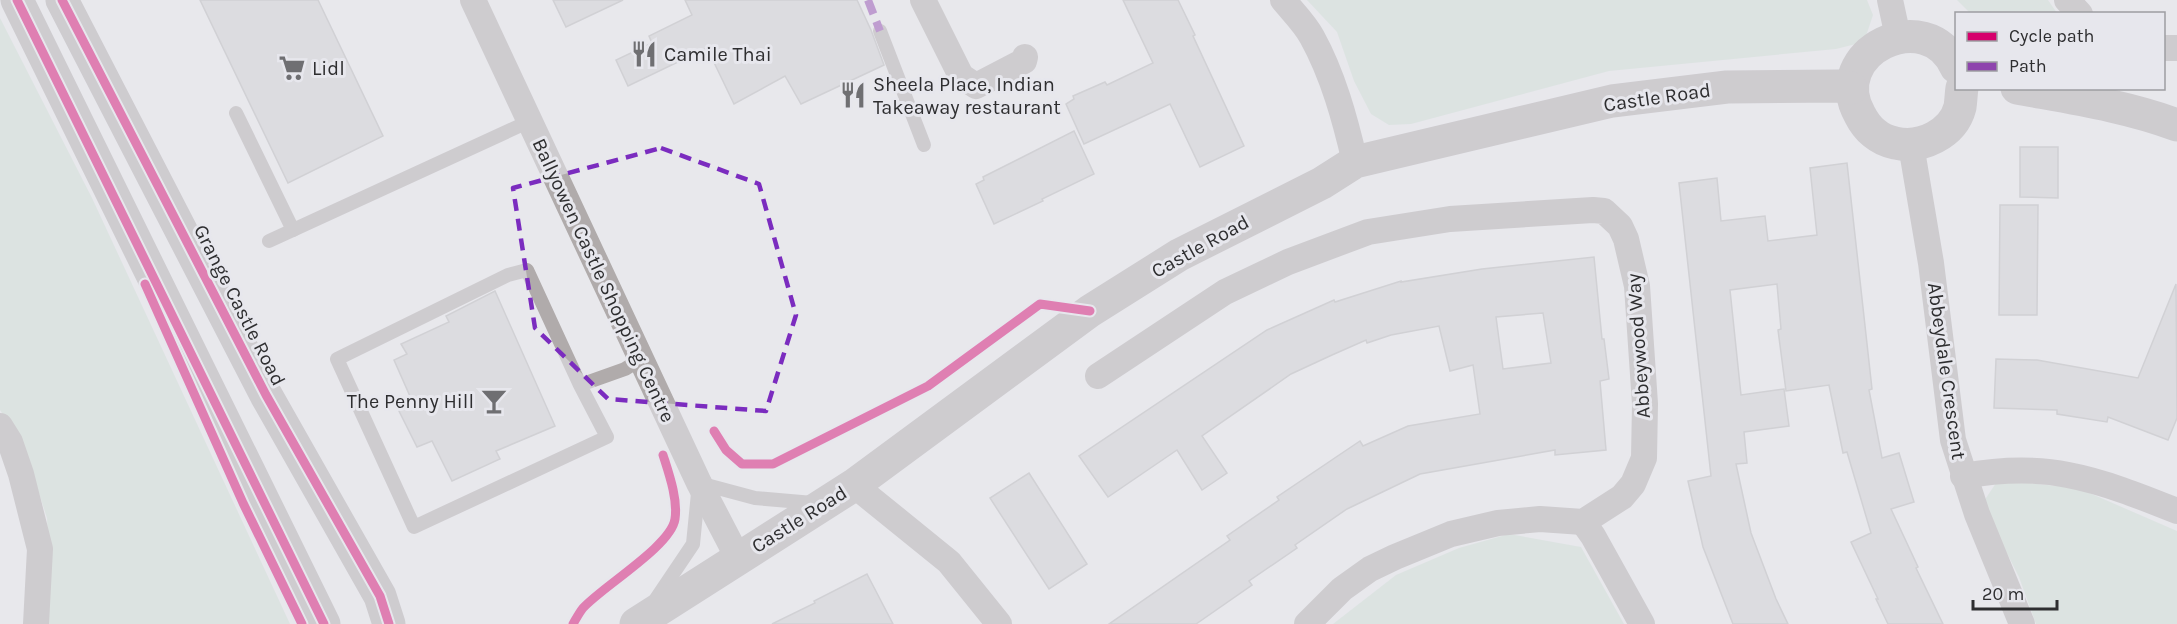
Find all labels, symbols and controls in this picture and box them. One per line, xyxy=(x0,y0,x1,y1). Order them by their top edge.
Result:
legend xyxy=(1955,12,2165,90)
text: Cycle path xyxy=(2009,25,2094,47)
restaurant icon: Camile Thai xyxy=(629,39,659,69)
place label: Camile Thai xyxy=(664,43,772,66)
supermarket icon: Lidl xyxy=(277,53,307,83)
text: Path xyxy=(2009,55,2047,77)
place label: Lidl xyxy=(312,57,345,80)
place label: Sheela Place, Indian Takeaway restaurant xyxy=(873,73,1061,119)
street label: Castle Road xyxy=(1602,79,1712,116)
restaurant icon: Sheela Place, Indian Takeaway restaurant xyxy=(838,80,868,110)
street label: Ballyowen Castle Shopping Centre xyxy=(528,135,680,426)
street label: Castle Road xyxy=(1147,210,1253,283)
street label: Grange Castle Road xyxy=(189,221,290,390)
street label: Abbeywood Way xyxy=(1622,273,1655,419)
street label: Abbeydale Crescent xyxy=(1923,281,1970,462)
bar icon: The Penny Hill xyxy=(479,386,509,416)
place label: The Penny Hill xyxy=(347,390,474,413)
street label: Castle Road xyxy=(747,481,851,558)
scale bar xyxy=(1973,573,2057,611)
text: 20 m xyxy=(1982,583,2024,605)

